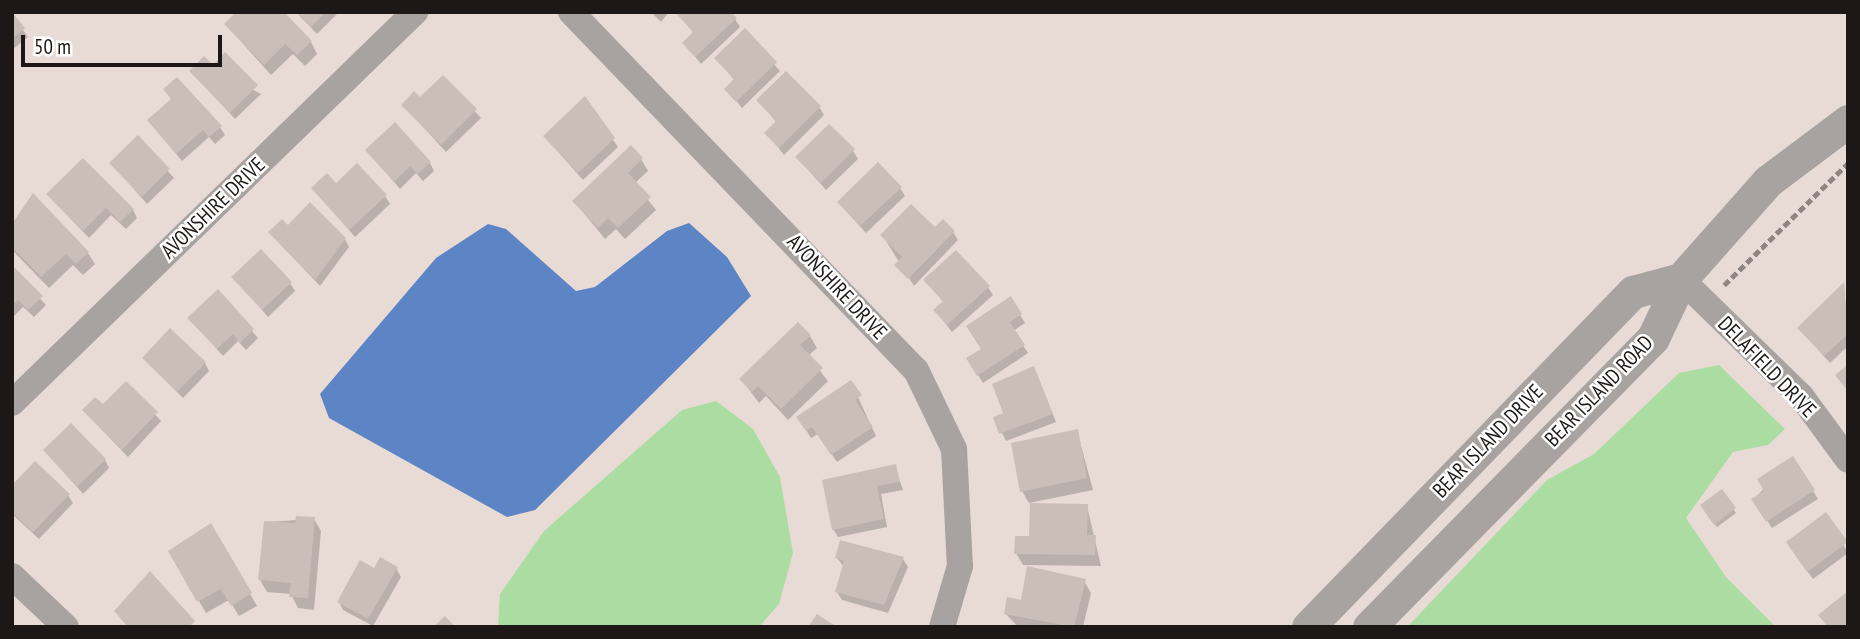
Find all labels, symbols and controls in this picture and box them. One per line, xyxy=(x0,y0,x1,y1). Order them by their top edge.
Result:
scale bar xyxy=(24,21,226,65)
text: 50 m xyxy=(34,33,71,60)
street label: AVONSHIRE DRIVE xyxy=(156,152,270,264)
street label: AVONSHIRE DRIVE xyxy=(782,229,892,345)
street label: DELAFIELD DRIVE xyxy=(1713,311,1821,423)
street label: BEAR ISLAND ROAD xyxy=(1540,330,1658,452)
street label: BEAR ISLAND DRIVE xyxy=(1428,379,1548,503)

